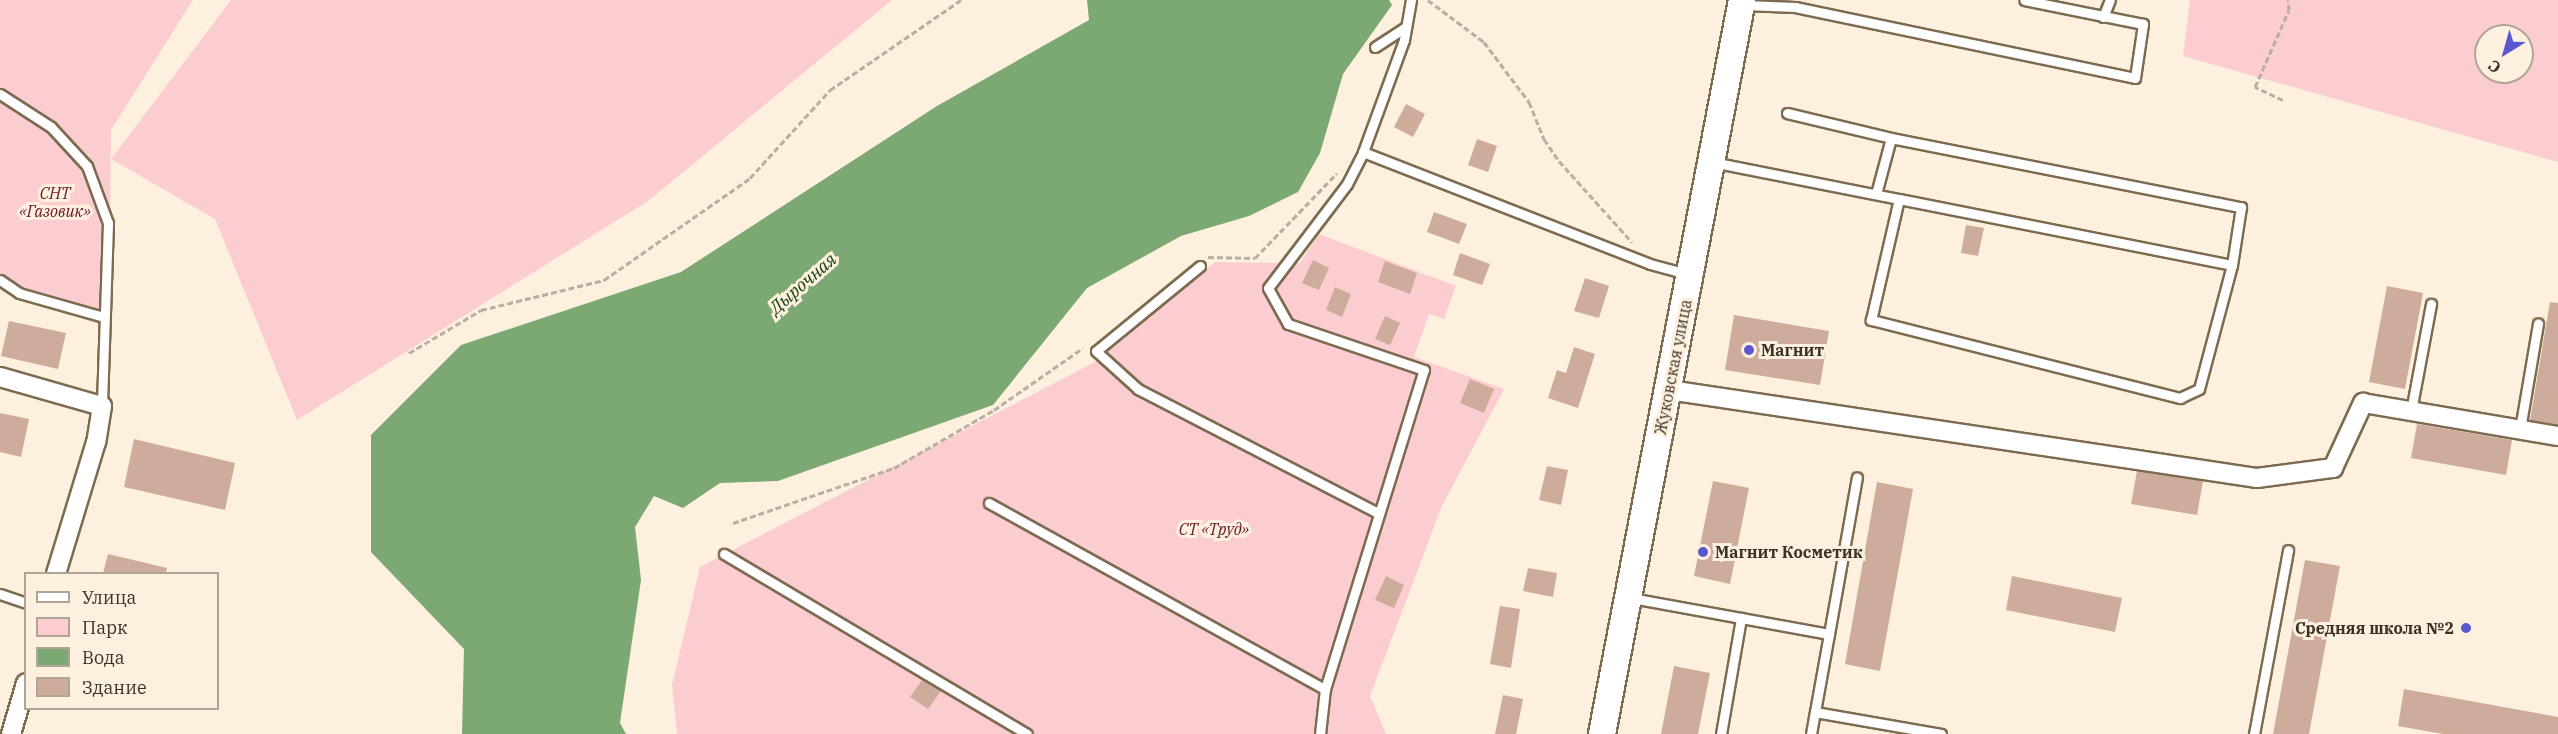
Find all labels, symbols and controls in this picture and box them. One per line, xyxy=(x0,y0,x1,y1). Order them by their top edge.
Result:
north arrow xyxy=(2474,24,2534,84)
text: С xyxy=(2484,56,2505,78)
park label: СНТ «Газовик» xyxy=(19,183,91,221)
water label: Дырочная xyxy=(765,249,841,319)
street label: Жуковская улица xyxy=(1650,298,1696,436)
place label: Магнит xyxy=(1761,340,1824,360)
marker: Магнит xyxy=(1742,343,1756,357)
park label: СТ «Труд» xyxy=(1179,519,1249,539)
place label: Магнит Косметик xyxy=(1715,542,1863,562)
marker: Магнит Косметик xyxy=(1696,545,1710,559)
legend xyxy=(24,572,219,710)
text: Улица xyxy=(82,586,136,609)
text: Парк xyxy=(82,616,128,639)
place label: Средняя школа №2 xyxy=(2295,618,2454,638)
marker: Средняя школа №2 xyxy=(2459,621,2473,635)
text: Вода xyxy=(82,646,125,669)
text: Здание xyxy=(82,676,147,699)

